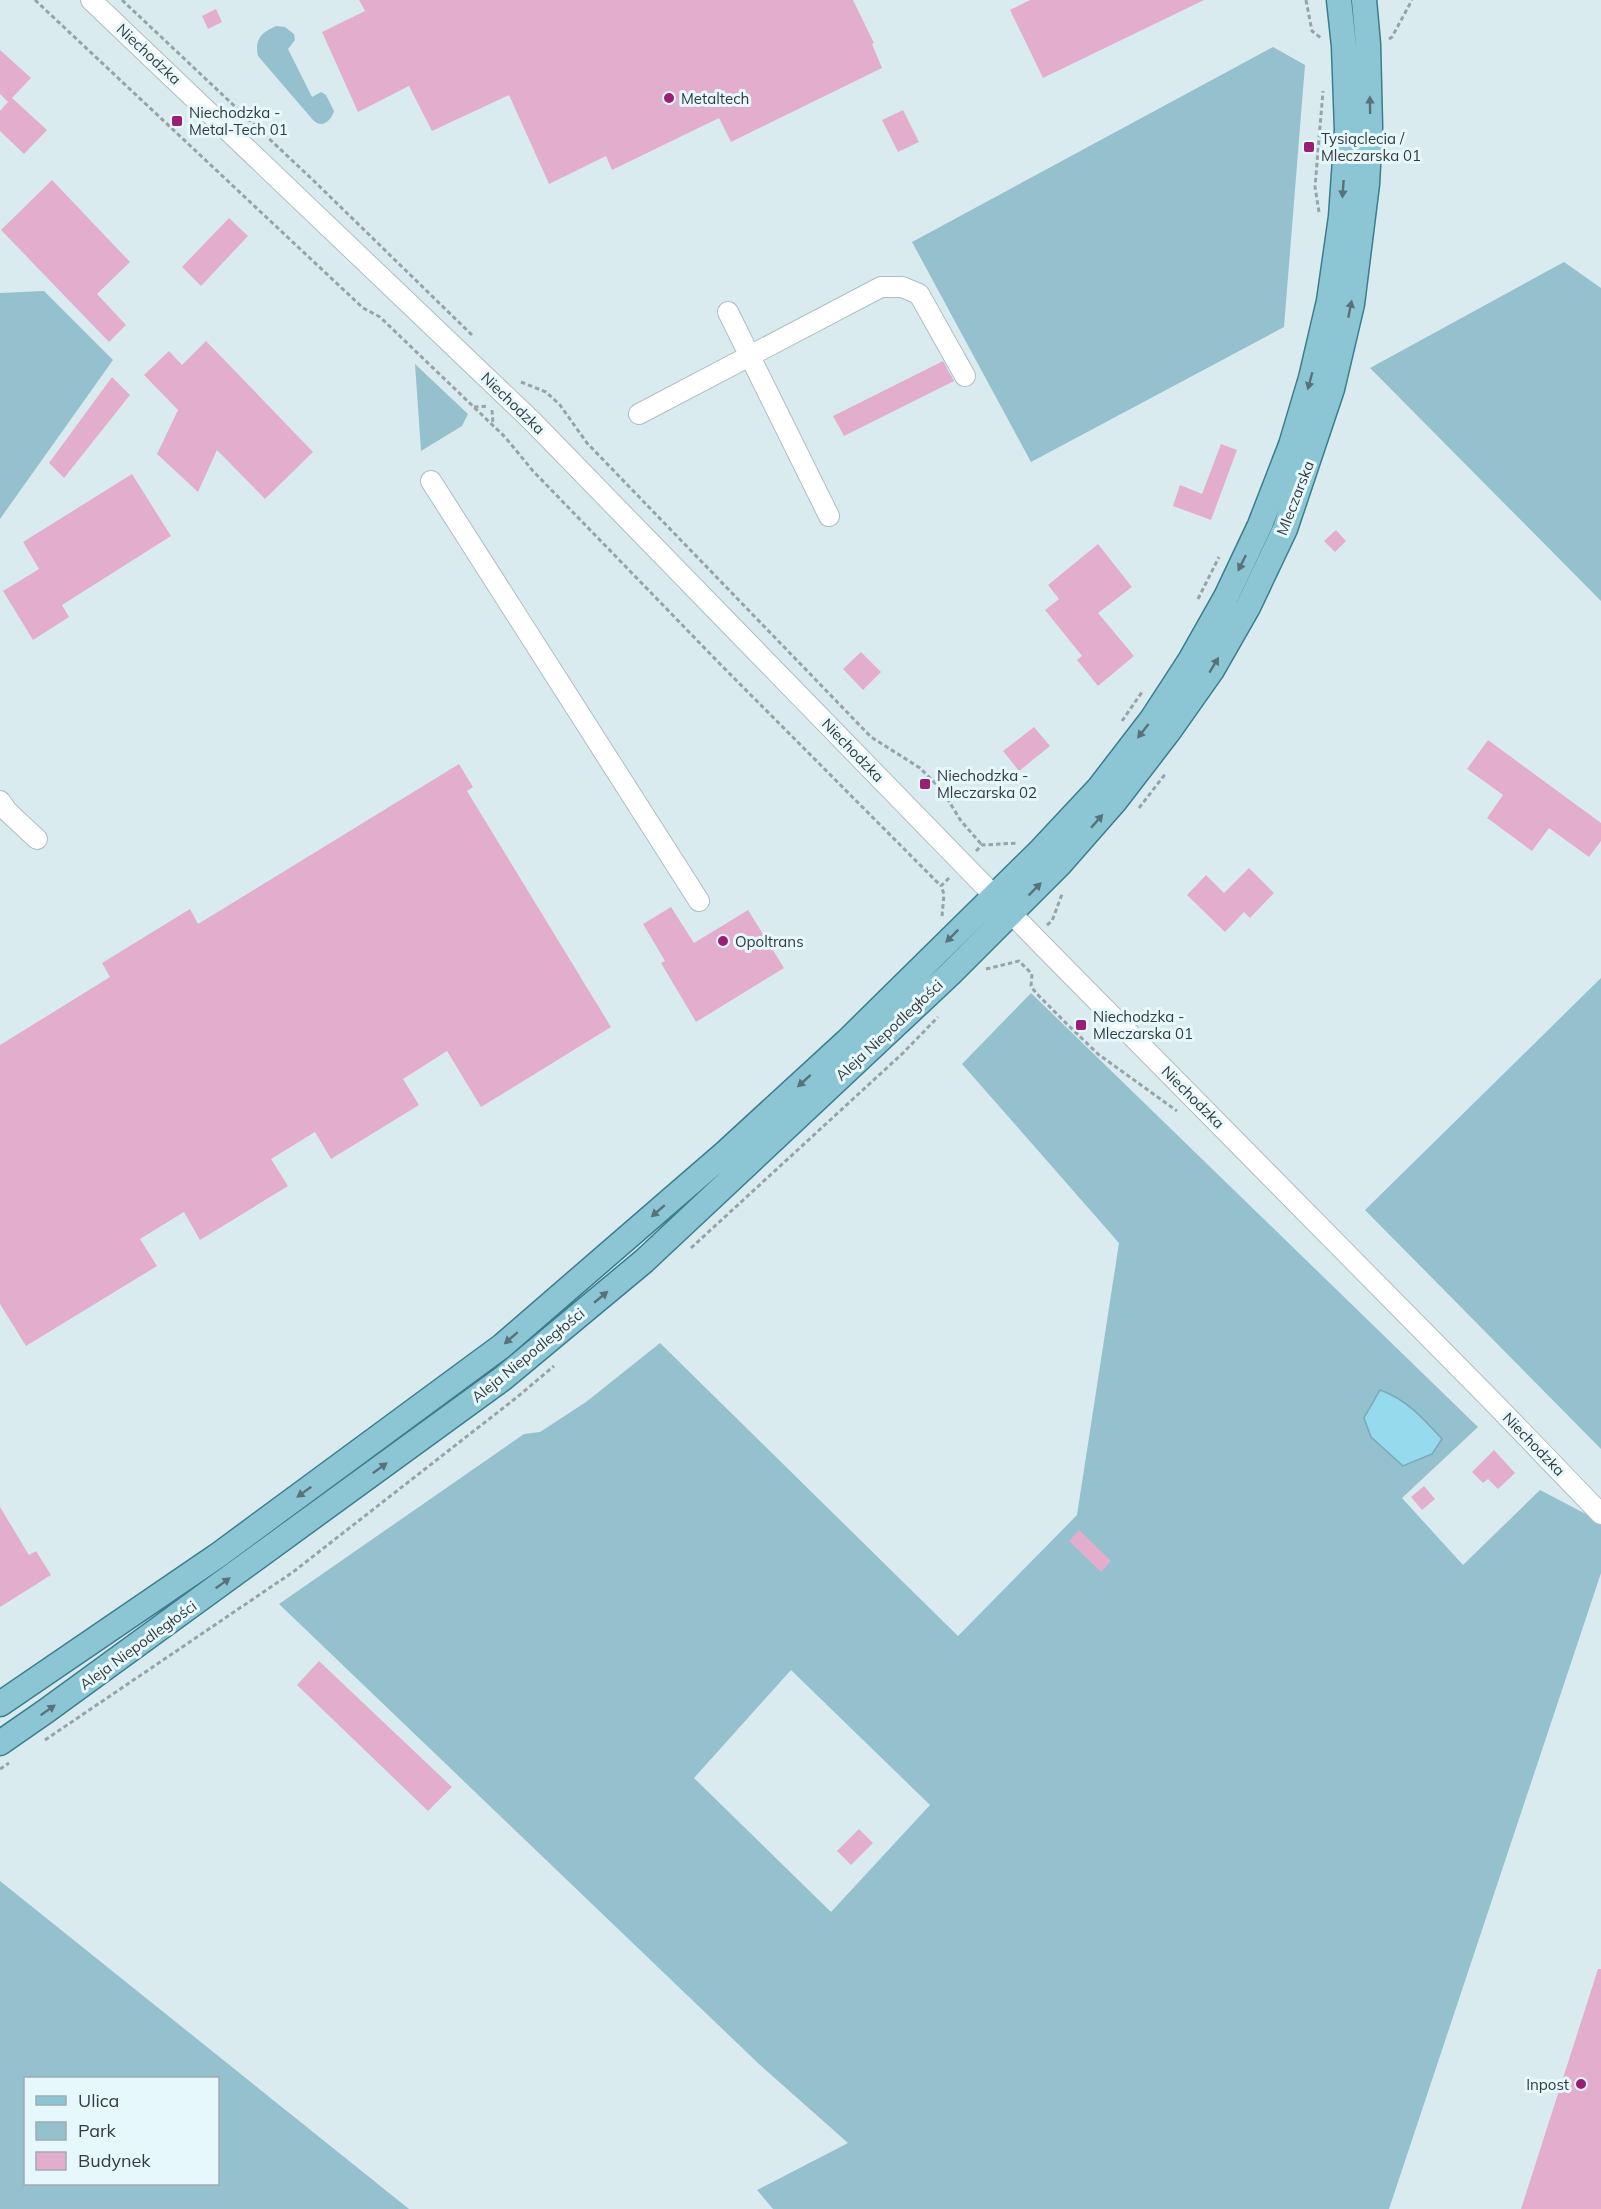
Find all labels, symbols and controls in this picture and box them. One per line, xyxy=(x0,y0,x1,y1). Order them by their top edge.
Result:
street label: Niechodzka xyxy=(113,19,185,89)
place label: Metaltech xyxy=(681,89,749,108)
marker: Metaltech xyxy=(662,91,676,105)
one-way arrow xyxy=(1365,95,1374,114)
place label: Niechodzka - Metal-Tech 01 xyxy=(189,103,288,139)
marker: Niechodzka - Metal-Tech 01 xyxy=(170,114,184,128)
place label: Tysiąclecia / Mleczarska 01 xyxy=(1321,129,1421,165)
marker: Tysiąclecia / Mleczarska 01 xyxy=(1302,140,1316,154)
one-way arrow xyxy=(1338,180,1348,199)
one-way arrow xyxy=(1346,299,1355,318)
street label: Niechodzka xyxy=(477,368,549,438)
one-way arrow xyxy=(1305,372,1314,390)
street label: Mleczarska xyxy=(1272,458,1318,538)
one-way arrow xyxy=(1237,555,1246,572)
one-way arrow xyxy=(1209,657,1220,673)
street label: Niechodzka xyxy=(818,714,888,786)
one-way arrow xyxy=(1136,723,1149,739)
place label: Niechodzka - Mleczarska 02 xyxy=(937,766,1037,802)
marker: Niechodzka - Mleczarska 02 xyxy=(918,777,932,791)
one-way arrow xyxy=(1090,814,1103,829)
one-way arrow xyxy=(1027,882,1041,896)
one-way arrow xyxy=(945,929,960,943)
place label: Opoltrans xyxy=(735,932,804,951)
marker: Opoltrans xyxy=(716,934,730,948)
street label: Aleja Niepodległości xyxy=(831,975,947,1085)
place label: Niechodzka - Mleczarska 01 xyxy=(1093,1007,1193,1043)
marker: Niechodzka - Mleczarska 01 xyxy=(1074,1018,1088,1032)
street label: Niechodzka xyxy=(1158,1062,1228,1132)
one-way arrow xyxy=(796,1074,811,1088)
one-way arrow xyxy=(651,1204,666,1217)
one-way arrow xyxy=(593,1290,609,1303)
street label: Aleja Niepodległości xyxy=(468,1304,588,1406)
one-way arrow xyxy=(504,1331,519,1344)
street label: Niechodzka xyxy=(1499,1408,1569,1480)
one-way arrow xyxy=(373,1462,388,1474)
one-way arrow xyxy=(296,1486,312,1498)
one-way arrow xyxy=(215,1577,230,1589)
street label: Aleja Niepodległości xyxy=(76,1596,200,1694)
one-way arrow xyxy=(40,1704,56,1716)
place label: Inpost xyxy=(1526,2075,1569,2094)
legend xyxy=(24,2077,219,2185)
marker: Inpost xyxy=(1574,2077,1588,2091)
text: Ulica xyxy=(78,2089,119,2112)
text: Park xyxy=(78,2119,117,2142)
text: Budynek xyxy=(78,2149,151,2172)

